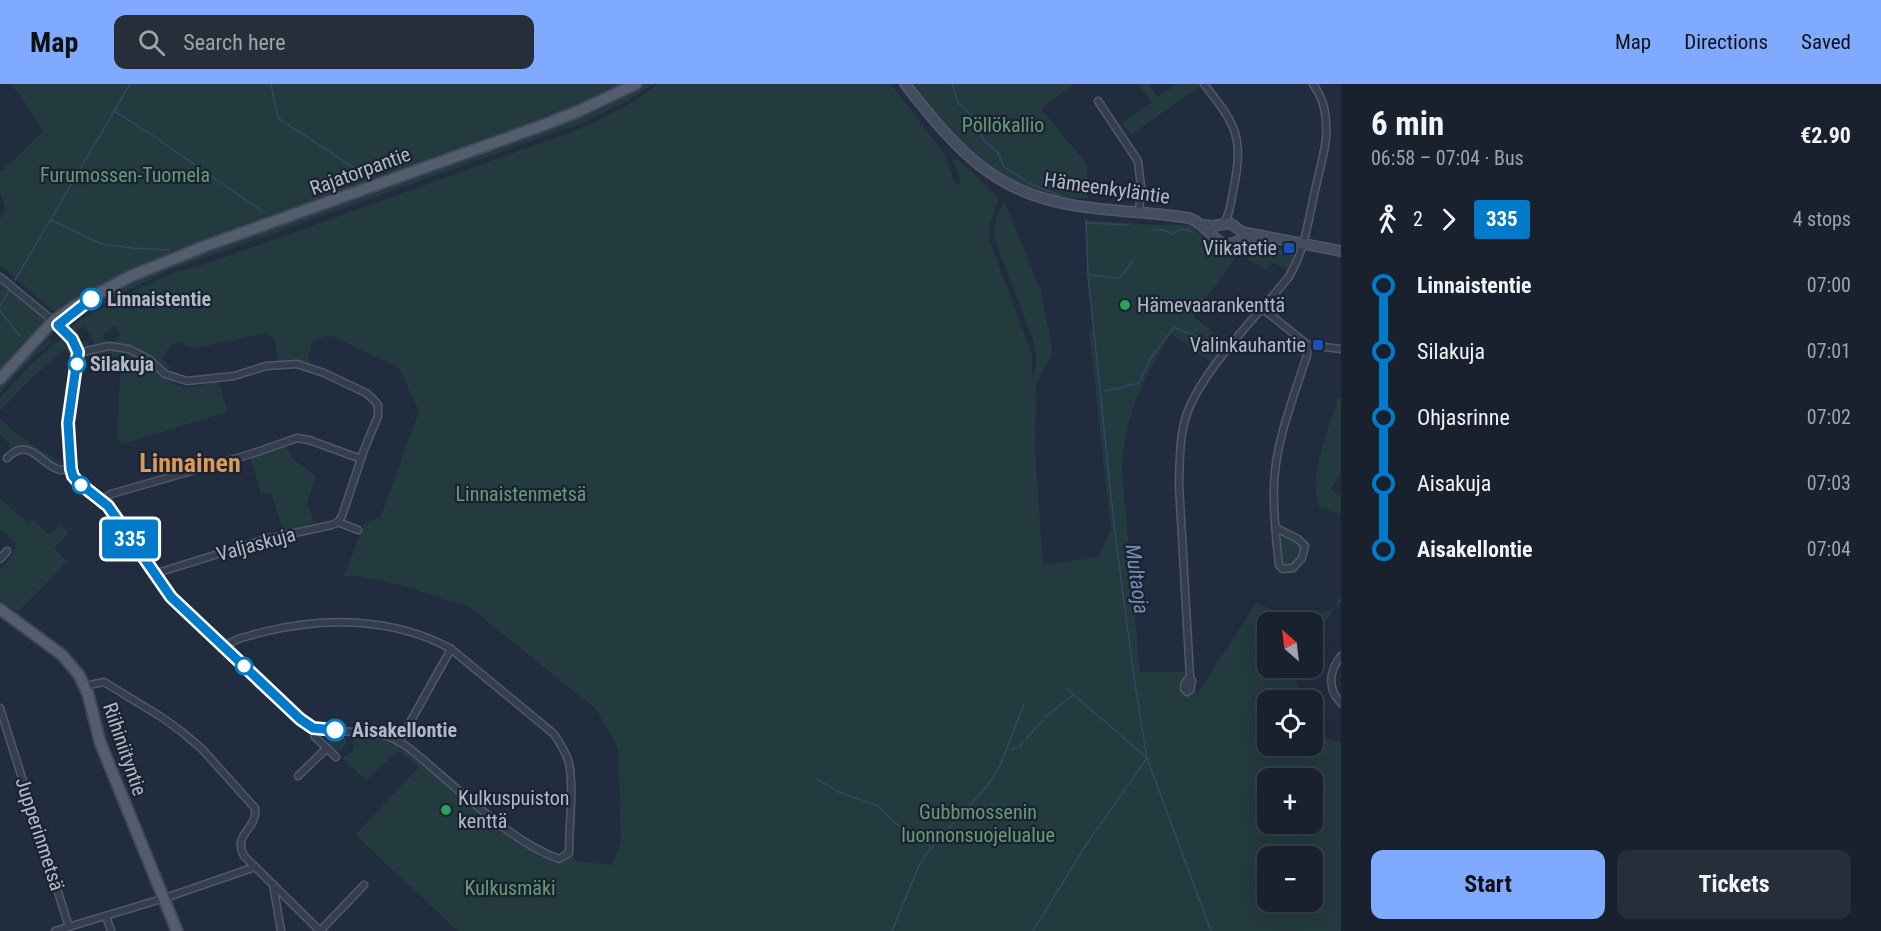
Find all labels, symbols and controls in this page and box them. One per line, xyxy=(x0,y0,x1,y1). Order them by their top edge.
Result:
search box xyxy=(114,15,534,69)
text: Map xyxy=(30,26,78,59)
icon: search xyxy=(135,26,168,59)
text: Search here xyxy=(183,30,286,55)
text: Map xyxy=(1615,30,1651,54)
text: Directions xyxy=(1684,30,1768,54)
text: Saved xyxy=(1801,30,1851,54)
text: 6 min xyxy=(1371,104,1444,143)
park label: Pöllökallio xyxy=(962,113,1044,137)
text: €2.90 xyxy=(1800,123,1851,148)
street label: Rajatorpantie xyxy=(306,142,414,200)
text: 06:58 – 07:04 · Bus xyxy=(1371,146,1524,170)
park label: Furumossen-Tuomela xyxy=(40,163,210,187)
street label: Hämeenkyläntie xyxy=(1043,167,1171,209)
icon: walk xyxy=(1371,203,1404,236)
icon: forward xyxy=(1432,203,1465,236)
text: 2 xyxy=(1413,207,1423,231)
text: 335 xyxy=(1486,207,1518,231)
text: 4 stops xyxy=(1793,207,1851,231)
place label: Viikatetie xyxy=(1203,236,1277,260)
marker: Viikatetie xyxy=(1282,241,1296,255)
text: Linnaistentie xyxy=(1417,273,1532,298)
text: 07:00 xyxy=(1807,273,1851,297)
place label: Linnaistentie xyxy=(107,287,211,311)
marker: Linnaistentie xyxy=(80,288,102,310)
place label: Hämevaarankenttä xyxy=(1137,293,1285,317)
marker: Hämevaarankenttä xyxy=(1118,298,1132,312)
place label: Valinkauhantie xyxy=(1190,333,1306,357)
marker: Valinkauhantie xyxy=(1311,338,1325,352)
text: Silakuja xyxy=(1417,339,1485,364)
text: 07:01 xyxy=(1807,339,1851,363)
place label: Silakuja xyxy=(90,352,154,376)
marker: Silakuja xyxy=(68,355,86,373)
text: Ohjasrinne xyxy=(1417,405,1510,430)
text: 07:02 xyxy=(1807,405,1851,429)
district label: Linnainen xyxy=(139,448,241,478)
text: Aisakuja xyxy=(1417,471,1491,496)
text: 07:03 xyxy=(1807,471,1851,495)
unlabelled marker xyxy=(72,476,90,494)
park label: Linnaistenmetsä xyxy=(456,482,586,506)
line badge: 335 xyxy=(96,520,164,558)
street label: Valjaskuja xyxy=(214,522,298,566)
text: 335 xyxy=(114,527,146,551)
text: Aisakellontie xyxy=(1417,537,1533,562)
text: 07:04 xyxy=(1807,537,1851,561)
water label: Multaoja xyxy=(1120,543,1154,615)
north arrow xyxy=(1257,612,1323,678)
map controls xyxy=(1257,612,1323,912)
unlabelled marker xyxy=(235,657,253,675)
button: locate xyxy=(1257,690,1323,756)
street label: Riihiniityntie xyxy=(98,699,152,799)
place label: Aisakellontie xyxy=(352,718,457,742)
marker: Aisakellontie xyxy=(324,719,346,741)
button: + xyxy=(1257,768,1323,834)
street label: Jupperinmetsä xyxy=(10,774,70,894)
place label: Kulkuspuiston kenttä xyxy=(458,786,569,833)
park label: Gubbmossenin luonnonsuojelualue xyxy=(901,800,1055,847)
marker: Kulkuspuiston kenttä xyxy=(439,803,453,817)
button: − xyxy=(1257,846,1323,912)
button: Start xyxy=(1371,850,1605,919)
button: Tickets xyxy=(1617,850,1851,919)
park label: Kulkusmäki xyxy=(465,876,556,900)

